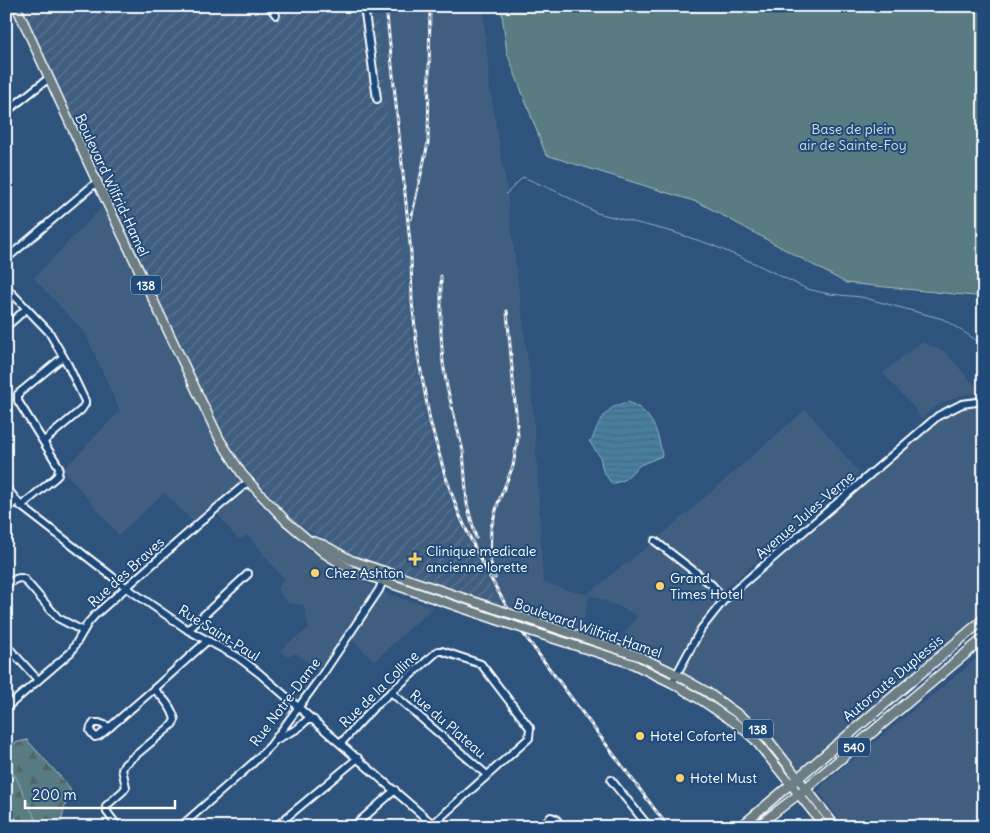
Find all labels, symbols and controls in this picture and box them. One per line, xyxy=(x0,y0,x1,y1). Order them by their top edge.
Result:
street label: Boulevard Wilfrid-Hamel xyxy=(71,111,153,259)
park label: Base de plein air de Sainte-Foy xyxy=(799,120,907,154)
road number: 138 xyxy=(131,276,161,294)
street label: Avenue Jules-Verne xyxy=(752,467,858,563)
street label: Rue des Braves xyxy=(84,533,168,611)
place label: Clinique medicale ancienne lorette xyxy=(426,542,536,576)
marker: Clinique medicale ancienne lorette xyxy=(408,552,422,566)
place label: Chez Ashton xyxy=(325,564,404,582)
marker: Chez Ashton xyxy=(309,567,321,579)
place label: Grand Times Hotel xyxy=(670,569,743,603)
marker: Grand Times Hotel xyxy=(654,580,666,592)
street label: Boulevard Wilfrid-Hamel xyxy=(512,594,664,662)
street label: Rue Saint-Paul xyxy=(175,601,263,665)
street label: Autoroute Duplessis xyxy=(839,631,947,725)
street label: Rue de la Colline xyxy=(336,647,422,731)
street label: Rue Notre-Dame xyxy=(246,654,324,750)
street label: Rue du Plateau xyxy=(406,686,490,762)
road number: 138 xyxy=(743,720,773,739)
place label: Hotel Cofortel xyxy=(650,727,737,745)
marker: Hotel Cofortel xyxy=(634,730,646,742)
road number: 540 xyxy=(838,738,870,756)
place label: Hotel Must xyxy=(690,769,757,787)
marker: Hotel Must xyxy=(674,772,686,784)
scale bar xyxy=(25,778,175,810)
text: 200 m xyxy=(32,785,77,804)

